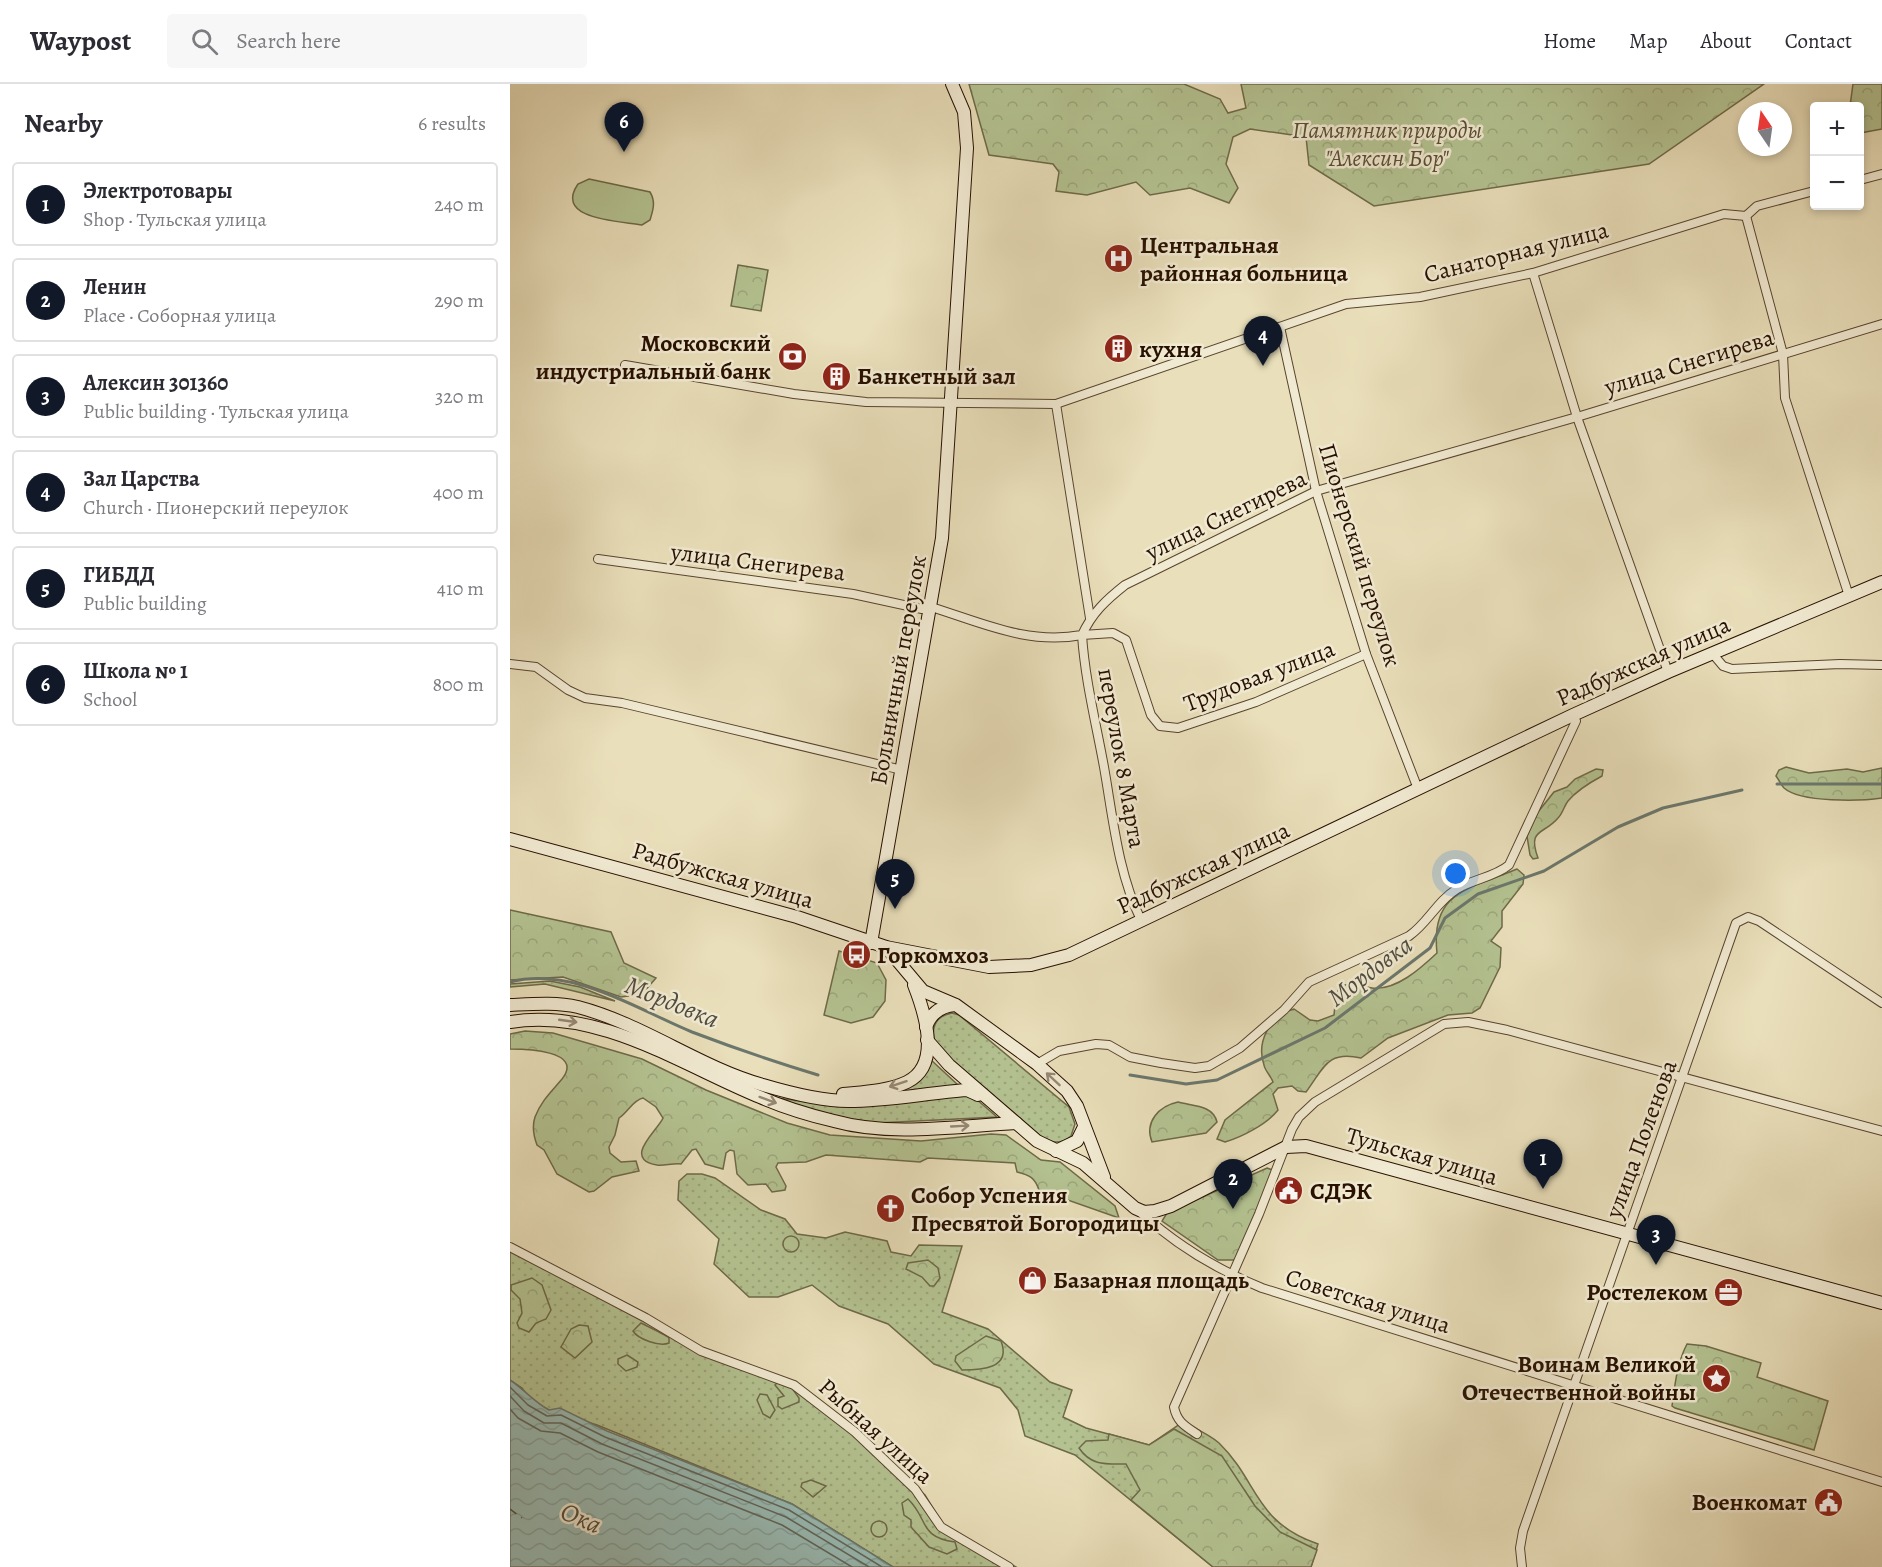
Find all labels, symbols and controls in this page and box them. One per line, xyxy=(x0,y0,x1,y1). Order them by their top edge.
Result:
search box xyxy=(167,14,587,68)
text: Waypost xyxy=(30,22,131,60)
icon: search xyxy=(188,25,221,58)
text: Search here xyxy=(236,26,341,56)
text: Home xyxy=(1543,27,1596,55)
text: Map xyxy=(1629,27,1667,55)
text: About xyxy=(1700,27,1752,55)
text: Contact xyxy=(1785,27,1852,55)
north arrow xyxy=(1738,102,1792,156)
map controls xyxy=(1810,102,1864,210)
button: + xyxy=(1810,102,1864,156)
pin: 6 xyxy=(604,103,644,152)
text: Nearby xyxy=(24,106,103,141)
text: 6 results xyxy=(418,110,486,137)
park label: Памятник природы "Алексин Бор" xyxy=(1292,114,1482,174)
button: − xyxy=(1810,156,1864,210)
text: Электротовары xyxy=(83,176,233,206)
text: 1 xyxy=(42,191,49,218)
text: 240 m xyxy=(434,191,484,218)
text: Shop · Тульская улица xyxy=(83,206,267,233)
street label: Санаторная улица xyxy=(1420,214,1612,290)
place label: Центральная районная больница xyxy=(1140,229,1349,289)
hospital icon: Центральная районная больница xyxy=(1103,243,1135,275)
text: Ленин xyxy=(83,272,146,302)
text: 2 xyxy=(41,287,50,314)
text: 290 m xyxy=(434,287,484,314)
text: Place · Соборная улица xyxy=(83,302,276,329)
pin: 4 xyxy=(1244,316,1282,366)
street label: улица Снегирева xyxy=(1599,321,1778,403)
place label: Московский индустриальный банк xyxy=(535,327,771,387)
building icon: кухня xyxy=(1102,333,1134,365)
place label: кухня xyxy=(1139,333,1202,365)
bank icon: Московский индустриальный банк xyxy=(776,341,808,373)
building icon: Банкетный зал xyxy=(820,360,852,392)
place label: Банкетный зал xyxy=(857,360,1016,392)
text: Алексин 301360 xyxy=(83,368,228,398)
text: 3 xyxy=(41,383,50,410)
text: 320 m xyxy=(435,383,484,410)
text: Public building · Тульская улица xyxy=(83,398,349,425)
street label: Пионерский переулок xyxy=(1311,439,1409,671)
street label: улица Снегирева xyxy=(1139,462,1312,568)
text: Зал Царства xyxy=(83,464,200,494)
text: 4 xyxy=(41,479,50,506)
text: 400 m xyxy=(433,479,484,506)
text: Church · Пионерский переулок xyxy=(83,494,349,521)
street label: улица Снегирева xyxy=(668,535,847,589)
street label: Больничный переулок xyxy=(862,553,934,787)
text: ГИБДД xyxy=(83,560,155,590)
text: 5 xyxy=(41,575,50,602)
text: 410 m xyxy=(437,575,484,602)
text: Public building xyxy=(83,590,207,617)
street label: Радбужская улица xyxy=(1551,608,1735,714)
street label: Трудовая улица xyxy=(1179,632,1339,720)
text: Школа № 1 xyxy=(83,656,188,686)
street label: переулок 8 Марта xyxy=(1090,666,1154,850)
text: 6 xyxy=(41,671,50,698)
text: 800 m xyxy=(432,671,484,698)
text: School xyxy=(83,686,137,713)
street label: Радбужская улица xyxy=(1111,814,1295,922)
street label: Радбужская улица xyxy=(629,834,817,916)
your location xyxy=(1441,859,1470,888)
pin: 5 xyxy=(876,860,914,909)
water label: Мордовка xyxy=(1320,927,1420,1015)
bus stop icon: Горкомхоз xyxy=(840,939,872,971)
place label: Горкомхоз xyxy=(877,939,989,971)
water label: Мордовка xyxy=(620,967,724,1037)
one-way arrow xyxy=(558,1016,577,1027)
street label: улица Поленова xyxy=(1597,1055,1684,1223)
one-way arrow xyxy=(1046,1072,1061,1086)
one-way arrow xyxy=(889,1080,908,1091)
one-way arrow xyxy=(759,1096,777,1107)
street label: Тульская улица xyxy=(1342,1119,1502,1193)
one-way arrow xyxy=(949,1120,969,1131)
pin: 1 xyxy=(1524,1140,1562,1189)
pin: 2 xyxy=(1214,1160,1252,1209)
public building icon: СДЭК xyxy=(1273,1175,1305,1207)
place label: СДЭК xyxy=(1310,1175,1372,1207)
place label: Собор Успения Пресвятой Богородицы xyxy=(911,1179,1160,1239)
church icon: Собор Успения Пресвятой Богородицы xyxy=(874,1193,906,1225)
pin: 3 xyxy=(1636,1216,1676,1265)
street label: Советская улица xyxy=(1282,1261,1454,1341)
shop icon: Базарная площадь xyxy=(1016,1264,1048,1296)
place label: Базарная площадь xyxy=(1053,1264,1249,1296)
place label: Ростелеком xyxy=(1586,1276,1708,1308)
office icon: Ростелеком xyxy=(1713,1276,1745,1308)
place label: Воинам Великой Отечественной войны xyxy=(1462,1348,1696,1408)
place icon: Воинам Великой Отечественной войны xyxy=(1701,1362,1733,1394)
street label: Рыбная улица xyxy=(812,1371,940,1491)
place label: Военкомат xyxy=(1691,1486,1807,1518)
public building icon: Военкомат xyxy=(1812,1486,1844,1518)
water label: Ока xyxy=(555,1494,607,1542)

